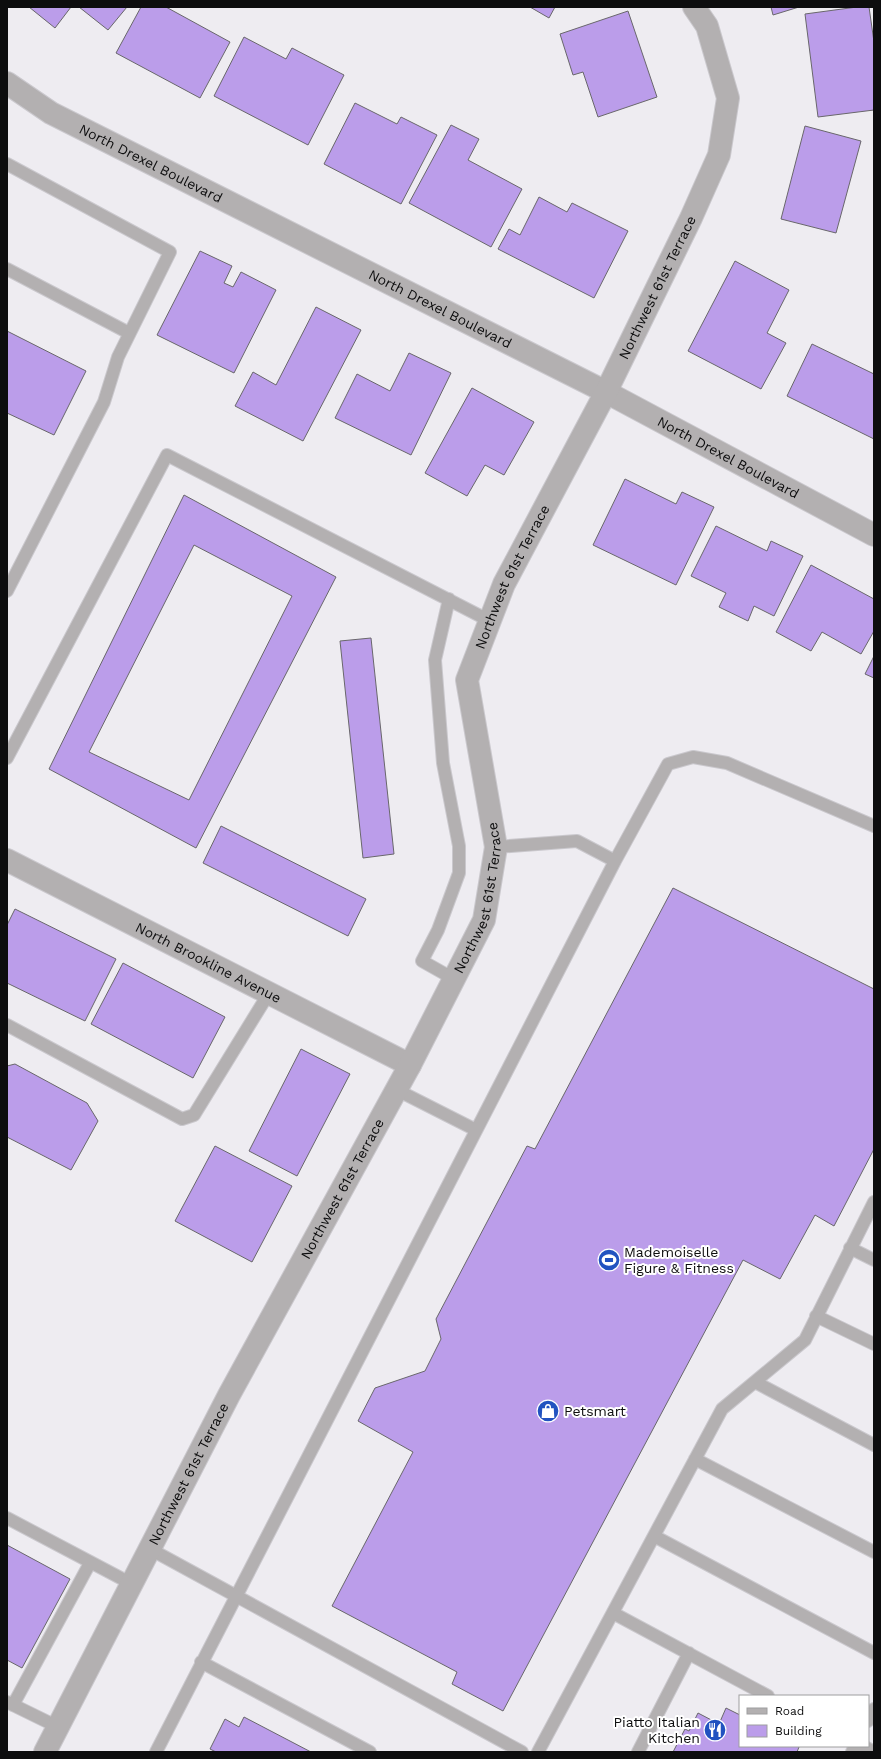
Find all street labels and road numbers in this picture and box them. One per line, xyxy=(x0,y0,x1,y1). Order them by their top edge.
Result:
street label: North Drexel Boulevard xyxy=(77,121,225,206)
street label: Northwest 61st Terrace xyxy=(615,213,699,362)
street label: North Drexel Boulevard xyxy=(366,266,515,351)
street label: North Drexel Boulevard xyxy=(655,413,802,502)
street label: Northwest 61st Terrace xyxy=(472,502,553,651)
street label: Northwest 61st Terrace xyxy=(450,821,504,976)
street label: North Brookline Avenue xyxy=(133,919,284,1006)
street label: Northwest 61st Terrace xyxy=(297,1116,387,1262)
street label: Northwest 61st Terrace xyxy=(145,1400,232,1548)

